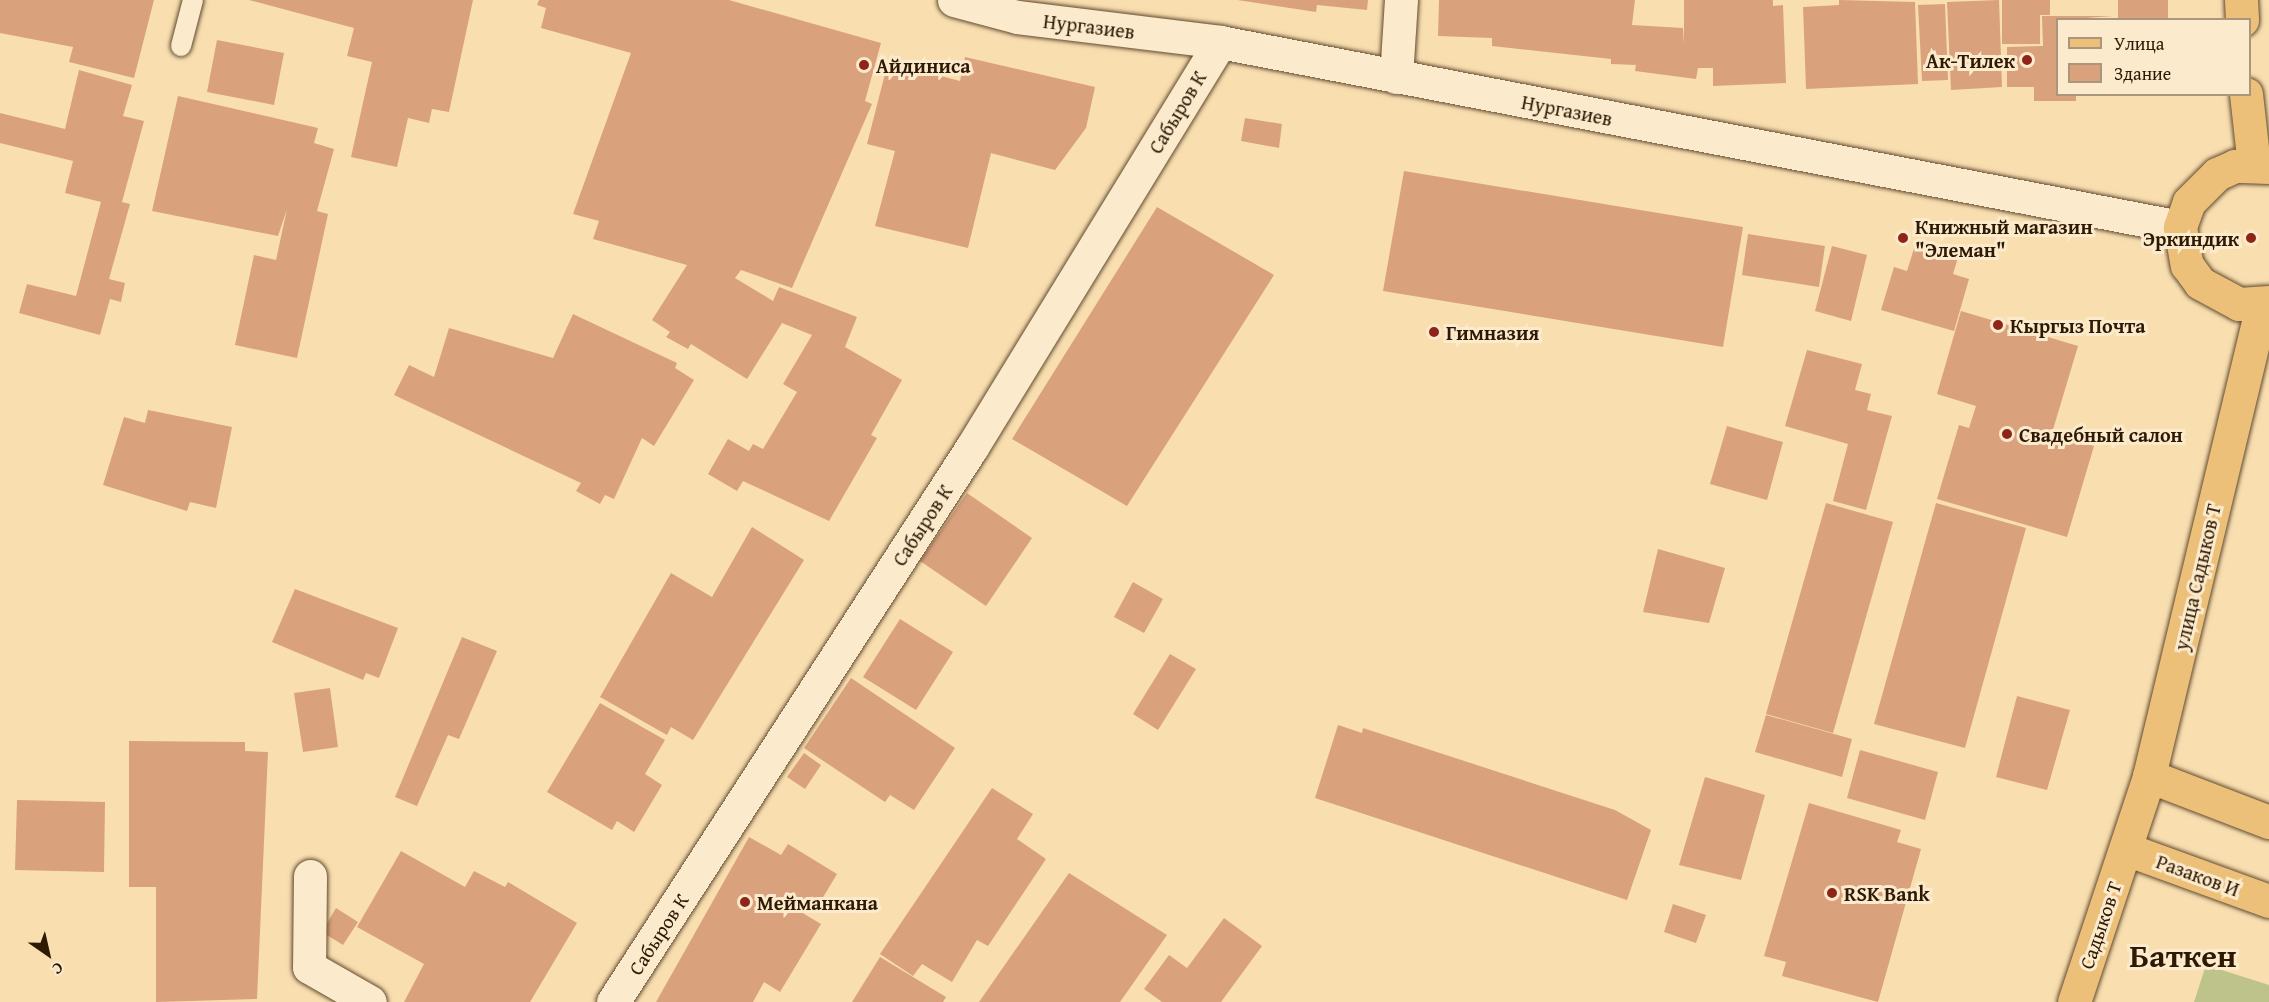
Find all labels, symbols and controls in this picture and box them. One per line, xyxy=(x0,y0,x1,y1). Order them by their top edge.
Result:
street label: Нургазиев xyxy=(1042,8,1136,44)
legend xyxy=(2056,18,2251,96)
text: Улица xyxy=(2114,30,2164,57)
place label: Ак-Тилек xyxy=(1926,48,2015,72)
place label: Айдиниса xyxy=(876,53,970,77)
marker: Ак-Тилек xyxy=(2020,53,2034,67)
marker: Айдиниса xyxy=(857,58,871,72)
text: Здание xyxy=(2114,60,2171,87)
street label: Сабыров К xyxy=(1143,66,1211,158)
street label: Нургазиев xyxy=(1520,89,1614,131)
place label: Книжный магазин "Элеман" xyxy=(1915,214,2093,261)
place label: Эркиндик xyxy=(2143,226,2239,250)
marker: Книжный магазин "Элеман" xyxy=(1896,231,1910,245)
marker: Эркиндик xyxy=(2244,231,2258,245)
place label: Кыргыз Почта xyxy=(2010,313,2145,337)
marker: Кыргыз Почта xyxy=(1991,318,2005,332)
place label: Гимназия xyxy=(1446,320,1539,344)
marker: Гимназия xyxy=(1427,325,1441,339)
place label: Cвадебный салон xyxy=(2019,422,2183,446)
marker: Cвадебный салон xyxy=(2000,427,2014,441)
street label: Сабыров К xyxy=(887,480,957,570)
street label: улица Садыков Т xyxy=(2168,501,2226,653)
street label: Разаков И xyxy=(2153,849,2243,901)
street label: Садыков Т xyxy=(2074,878,2126,972)
place label: RSK Bank xyxy=(1844,881,1930,905)
marker: RSK Bank xyxy=(1825,886,1839,900)
street label: Сабыров К xyxy=(623,889,693,979)
place label: Мейманкана xyxy=(757,890,878,914)
marker: Мейманкана xyxy=(738,895,752,909)
north arrow xyxy=(18,924,78,984)
district label: Баткен xyxy=(2130,937,2236,975)
text: С xyxy=(48,956,69,981)

